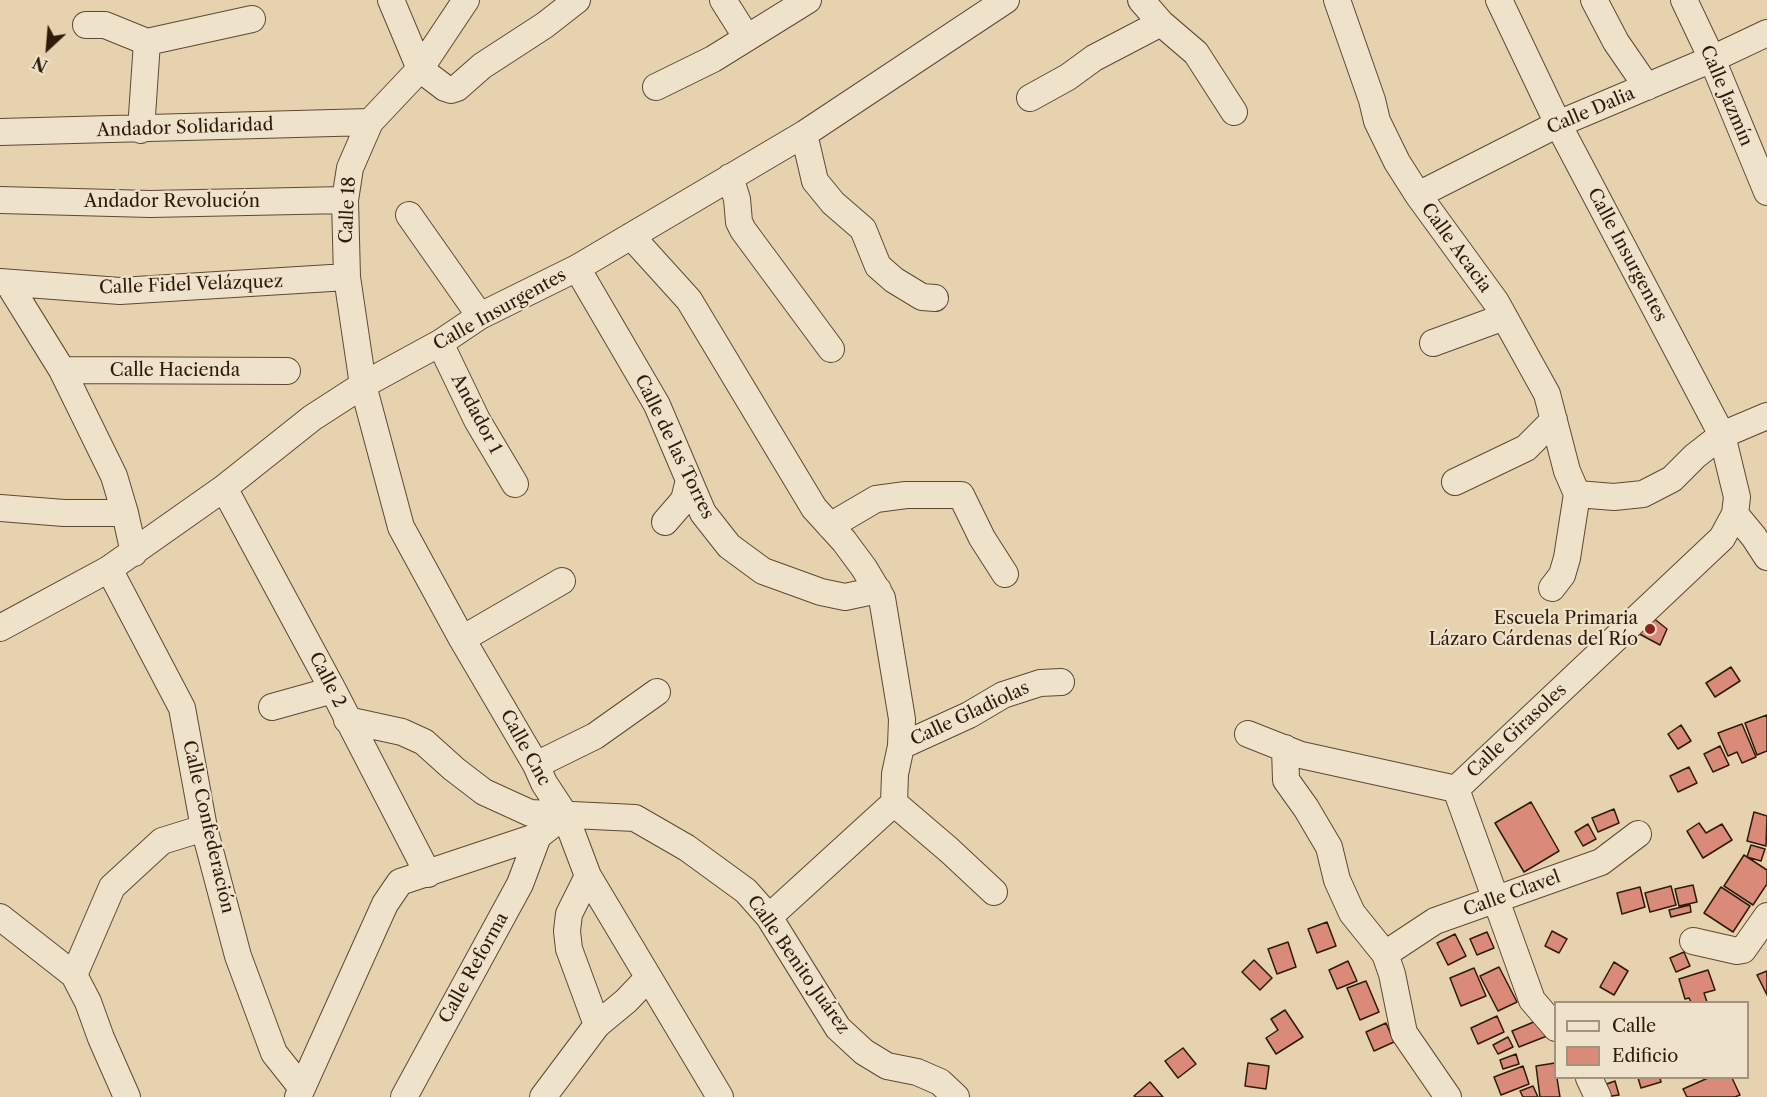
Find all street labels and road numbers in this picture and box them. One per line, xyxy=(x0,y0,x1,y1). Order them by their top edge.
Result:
street label: Calle Jazmín xyxy=(1695,42,1757,150)
street label: Calle Dalia xyxy=(1544,83,1638,139)
street label: Andador Solidaridad xyxy=(96,114,274,142)
street label: Calle 18 xyxy=(335,176,361,244)
street label: Calle Insurgentes xyxy=(1583,184,1671,326)
street label: Andador Revolución xyxy=(84,191,260,213)
street label: Calle Acacia xyxy=(1416,199,1496,297)
street label: Calle Insurgentes xyxy=(430,265,570,355)
street label: Calle Fidel Velázquez xyxy=(99,271,283,299)
street label: Calle Hacienda xyxy=(110,360,240,382)
street label: Andador 1 xyxy=(446,371,506,457)
street label: Calle de las Torres xyxy=(630,371,718,523)
street label: Calle 2 xyxy=(304,649,350,711)
street label: Calle Gladiolas xyxy=(907,677,1033,751)
street label: Calle Girasoles xyxy=(1463,679,1571,783)
street label: Calle Cnc xyxy=(495,706,555,790)
street label: Calle Confederación xyxy=(178,738,238,916)
street label: Calle Clavel xyxy=(1460,866,1564,922)
street label: Calle Benito Juárez xyxy=(742,892,854,1038)
street label: Calle Reforma xyxy=(435,909,513,1027)

